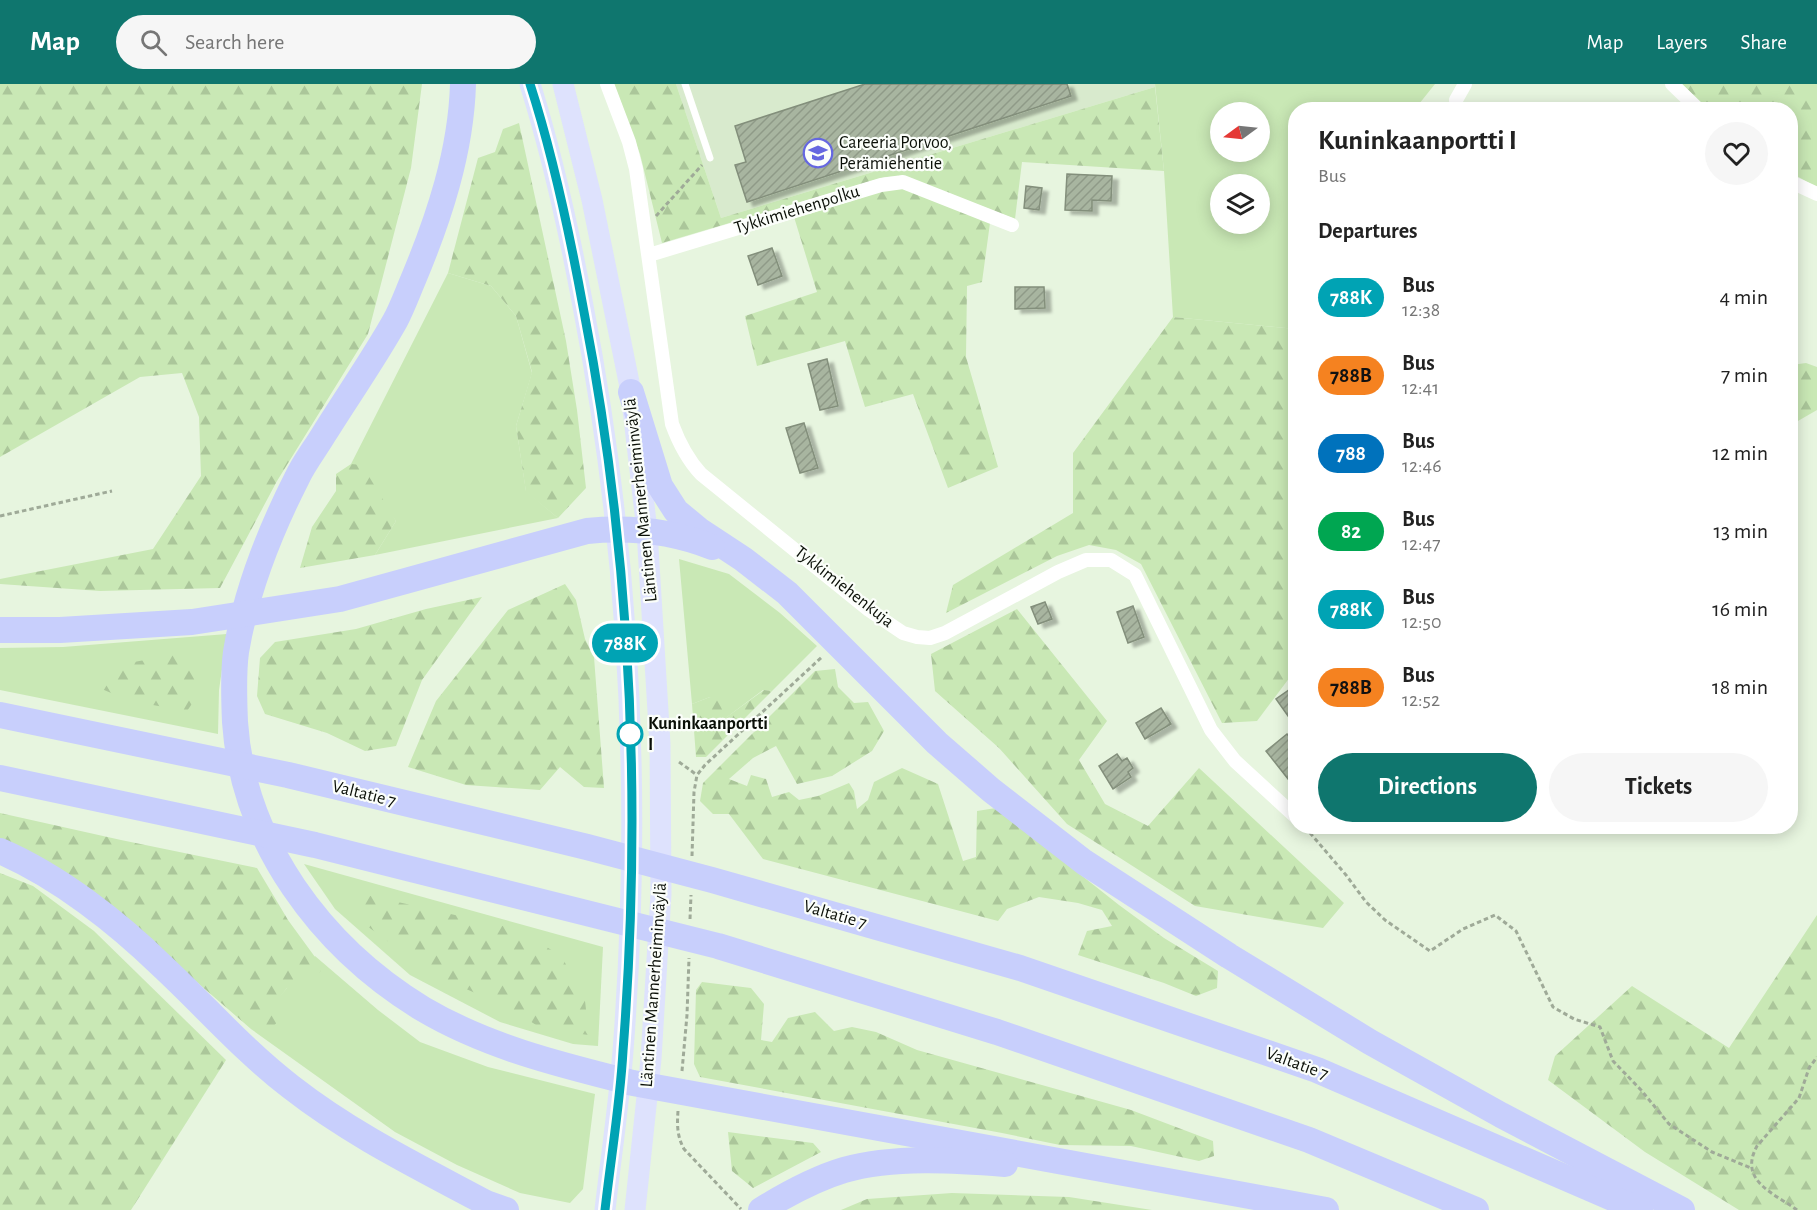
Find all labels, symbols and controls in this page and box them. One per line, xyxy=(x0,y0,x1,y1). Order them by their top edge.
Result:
search box xyxy=(116,15,536,69)
icon: search xyxy=(137,26,170,59)
text: Map xyxy=(30,28,80,56)
text: Search here xyxy=(185,31,284,53)
text: Map xyxy=(1587,32,1623,53)
text: Layers xyxy=(1656,32,1707,53)
text: Share xyxy=(1740,32,1787,53)
north arrow xyxy=(1210,102,1270,162)
map controls xyxy=(1210,102,1270,234)
button: heart xyxy=(1705,122,1768,185)
text: Kuninkaanportti I xyxy=(1318,127,1517,155)
place label: Careeria Porvoo, Perämiehentie xyxy=(839,134,952,173)
school or university icon: Careeria Porvoo, Perämiehentie xyxy=(802,137,834,169)
text: Bus xyxy=(1318,166,1346,186)
button: layers xyxy=(1210,174,1270,234)
street label: Tykkimiehenpolku xyxy=(732,182,862,238)
text: Departures xyxy=(1318,220,1418,242)
text: Bus xyxy=(1402,274,1435,296)
text: 4 min xyxy=(1720,286,1768,308)
text: 788K xyxy=(1330,287,1372,308)
text: 12:38 xyxy=(1402,300,1440,320)
text: Bus xyxy=(1402,352,1435,374)
text: 7 min xyxy=(1721,364,1768,386)
text: 788B xyxy=(1330,365,1372,386)
text: 12:41 xyxy=(1402,378,1439,398)
street label: Läntinen Mannerheiminväylä xyxy=(621,397,661,603)
text: Bus xyxy=(1402,430,1435,452)
text: 12 min xyxy=(1713,442,1768,464)
text: 788 xyxy=(1336,443,1366,464)
text: 12:46 xyxy=(1402,456,1442,476)
text: Bus xyxy=(1402,508,1435,530)
text: 13 min xyxy=(1713,520,1768,542)
text: 82 xyxy=(1341,521,1361,542)
text: 12:47 xyxy=(1402,534,1441,554)
street label: Tykkimiehenkuja xyxy=(791,543,897,631)
text: Bus xyxy=(1402,586,1435,608)
text: 16 min xyxy=(1712,598,1768,620)
text: 788K xyxy=(1330,599,1372,620)
text: 12:50 xyxy=(1402,612,1442,632)
line badge: 788K xyxy=(583,624,667,662)
text: 788K xyxy=(604,633,646,654)
text: Bus xyxy=(1402,664,1435,686)
text: 18 min xyxy=(1712,676,1768,698)
text: 788B xyxy=(1330,677,1372,698)
text: 12:52 xyxy=(1402,690,1440,710)
place label: Kuninkaanportti I xyxy=(648,715,768,754)
marker: Kuninkaanportti I xyxy=(617,721,643,747)
button: Directions xyxy=(1318,753,1537,822)
button: Tickets xyxy=(1549,753,1768,822)
street label: Valtatie 7 xyxy=(330,777,398,811)
street label: Läntinen Mannerheiminväylä xyxy=(638,882,670,1088)
street label: Valtatie 7 xyxy=(801,897,869,933)
street label: Valtatie 7 xyxy=(1263,1044,1331,1084)

